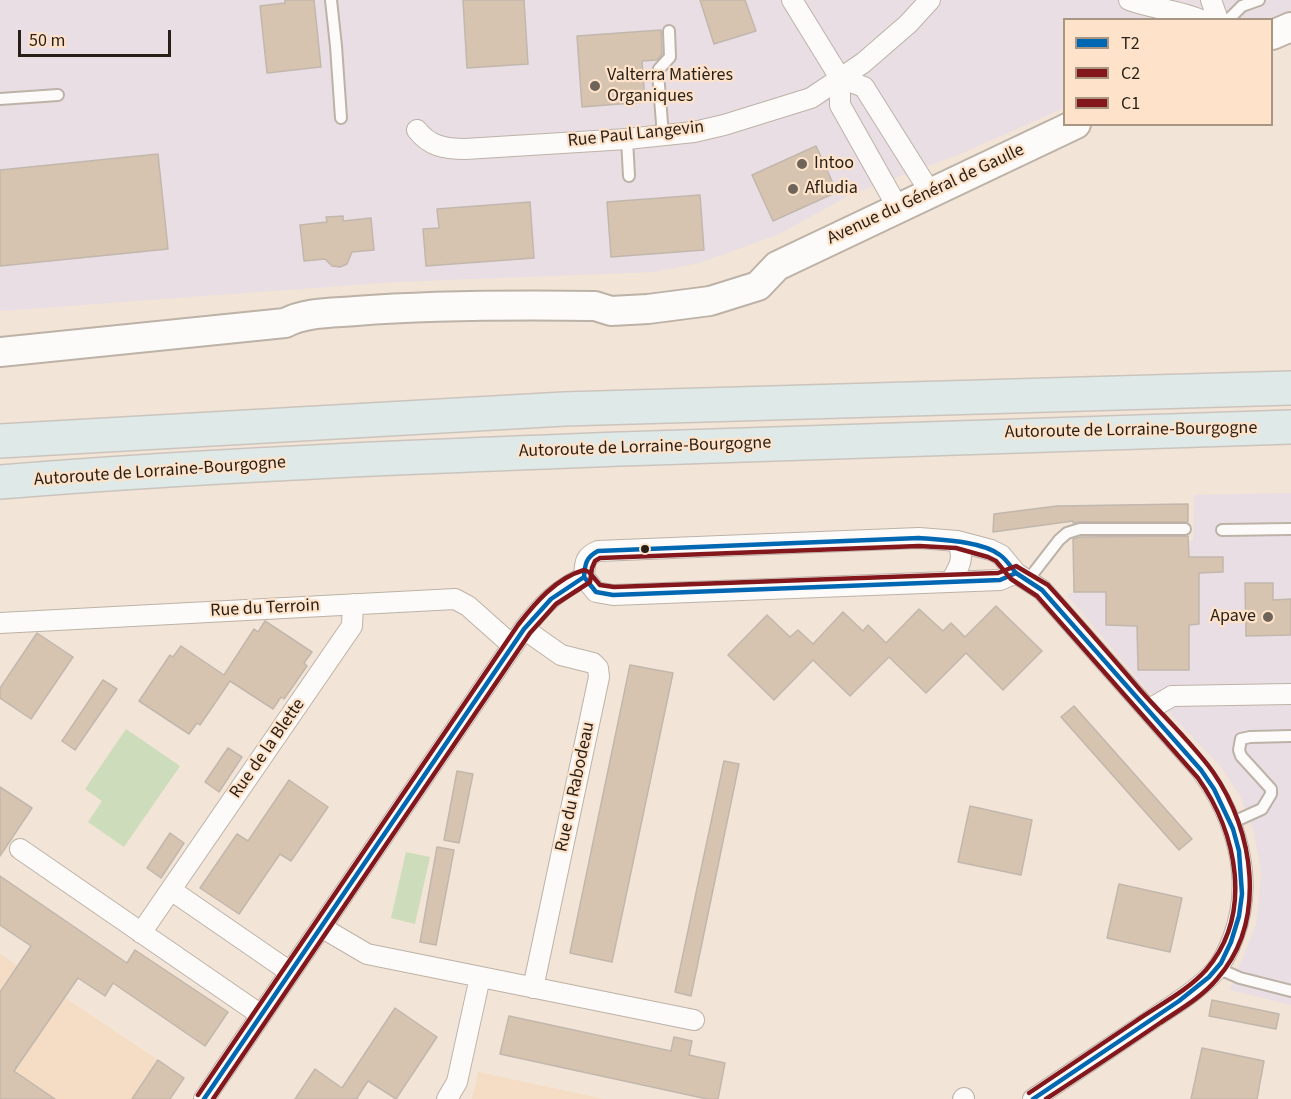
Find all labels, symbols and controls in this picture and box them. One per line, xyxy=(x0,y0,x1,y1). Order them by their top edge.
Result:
scale bar xyxy=(21,18,174,56)
legend xyxy=(1063,18,1273,126)
text: 50 m xyxy=(29,28,65,53)
text: T2 xyxy=(1121,31,1140,56)
text: C2 xyxy=(1121,61,1140,86)
place label: Valterra Matières Organiques xyxy=(607,65,733,107)
marker: Valterra Matières Organiques xyxy=(588,79,602,93)
text: C1 xyxy=(1121,91,1140,116)
street label: Rue Paul Langevin xyxy=(567,117,705,153)
street label: Avenue du Général de Gaulle xyxy=(824,140,1028,250)
place label: Intoo xyxy=(814,153,854,175)
marker: Intoo xyxy=(795,157,809,171)
place label: Afludia xyxy=(805,178,858,200)
marker: Afludia xyxy=(786,182,800,196)
street label: Autoroute de Lorraine-Bourgogne xyxy=(1005,418,1257,444)
street label: Autoroute de Lorraine-Bourgogne xyxy=(518,433,772,463)
street label: Autoroute de Lorraine-Bourgogne xyxy=(33,452,287,492)
unlabelled marker xyxy=(639,543,651,555)
street label: Rue du Terroin xyxy=(210,595,320,623)
place label: Apave xyxy=(1210,606,1256,628)
marker: Apave xyxy=(1261,610,1275,624)
street label: Rue de la Blette xyxy=(226,695,310,803)
street label: Rue du Rabodeau xyxy=(552,720,600,854)

